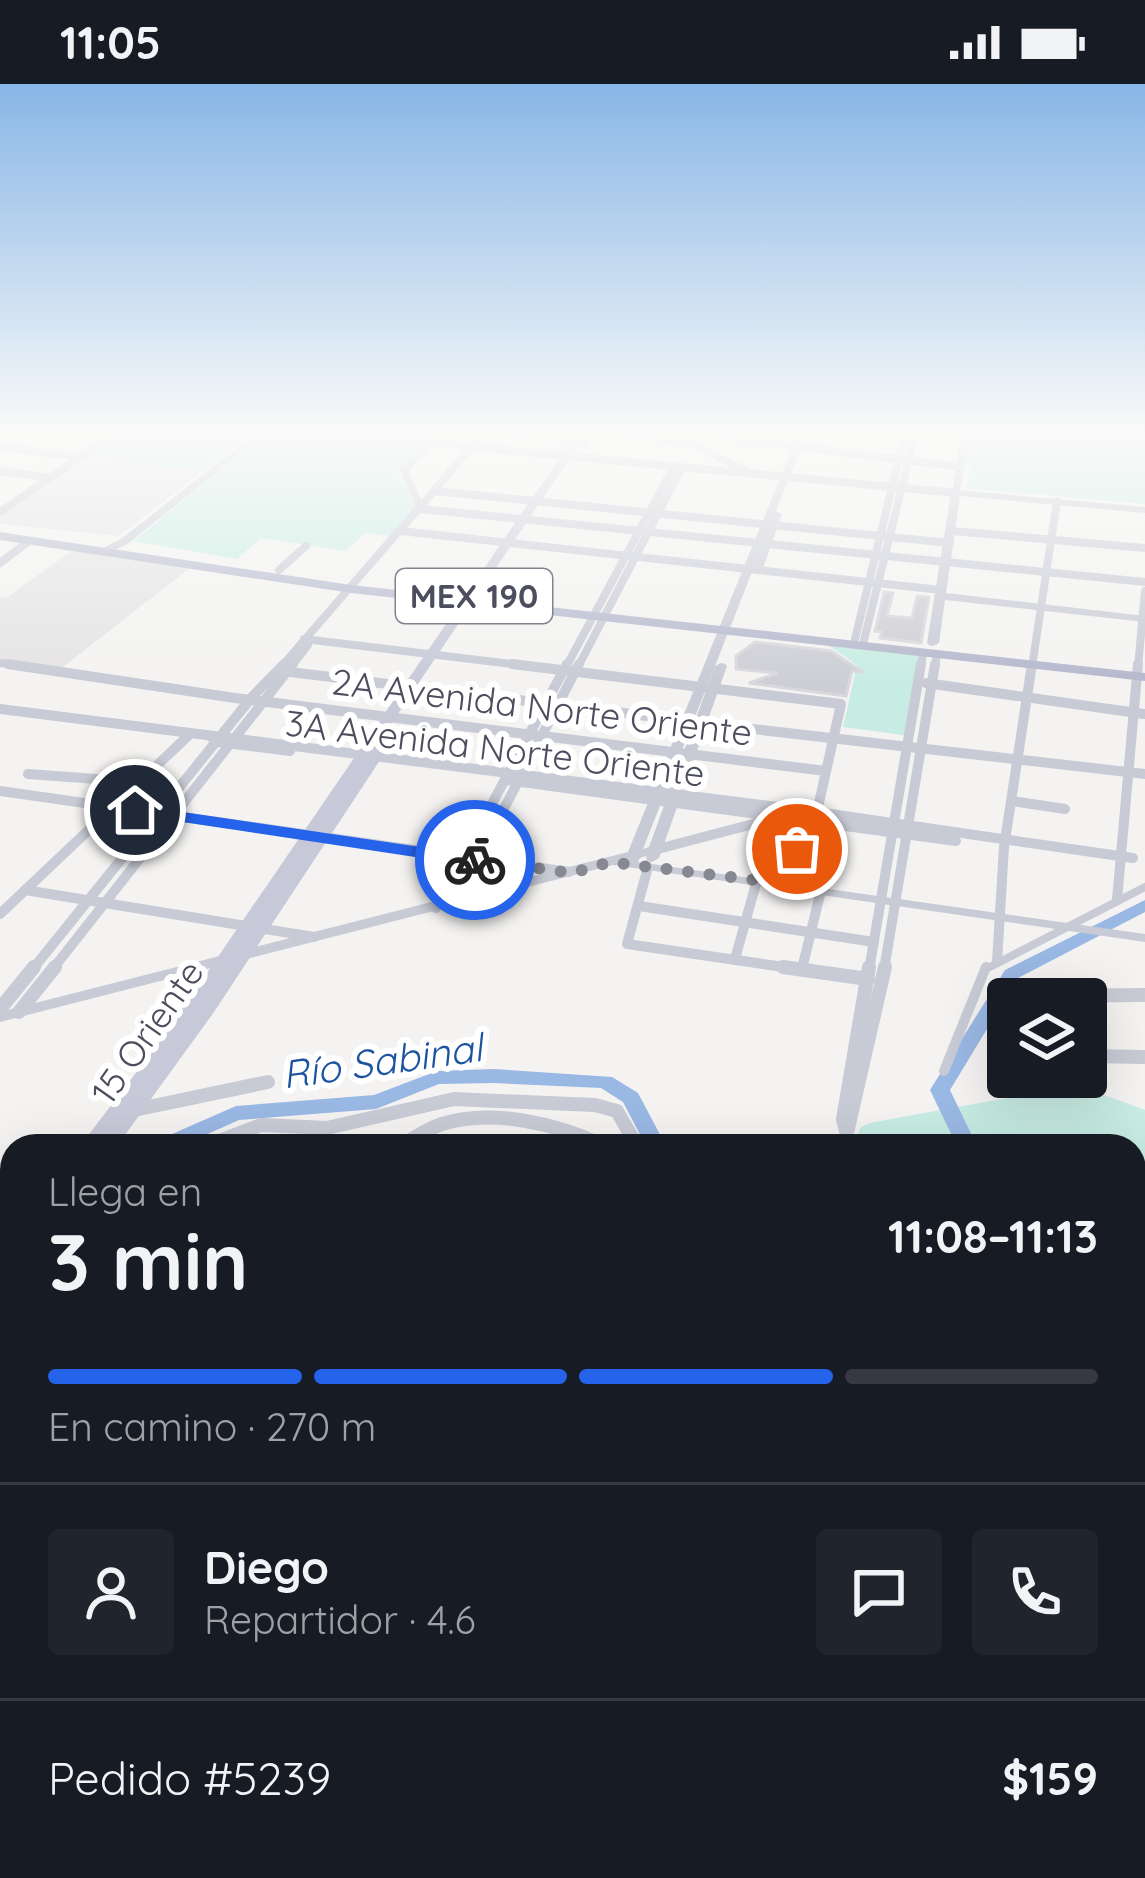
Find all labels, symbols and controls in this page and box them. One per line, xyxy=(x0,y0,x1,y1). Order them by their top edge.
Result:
text: 11:05 xyxy=(60,14,161,70)
road number: MEX 190 xyxy=(396,569,552,623)
street label: 2A Avenida Norte Oriente xyxy=(329,658,755,755)
street label: 3A Avenida Norte Oriente xyxy=(283,699,707,796)
pin xyxy=(84,759,186,861)
icon: home xyxy=(102,777,168,843)
pin xyxy=(746,798,848,900)
courier xyxy=(415,800,535,920)
icon: bag xyxy=(764,816,830,882)
icon: bike xyxy=(442,827,508,893)
street label: 15 Oriente xyxy=(81,951,212,1112)
map controls xyxy=(987,978,1107,1098)
button: layers xyxy=(987,978,1107,1098)
water label: Río Sabinal xyxy=(279,1022,489,1099)
text: Llega en xyxy=(48,1167,202,1216)
text: 11:08–11:13 xyxy=(888,1208,1098,1264)
text: 3 min xyxy=(48,1212,249,1310)
text: En camino · 270 m xyxy=(48,1402,376,1451)
button: person xyxy=(48,1529,174,1655)
button: chat xyxy=(816,1529,942,1655)
button: phone xyxy=(972,1529,1098,1655)
text: Diego xyxy=(204,1539,329,1595)
text: Repartidor · 4.6 xyxy=(204,1595,476,1644)
text: Pedido #5239 xyxy=(48,1750,331,1806)
text: $159 xyxy=(1002,1750,1098,1806)

